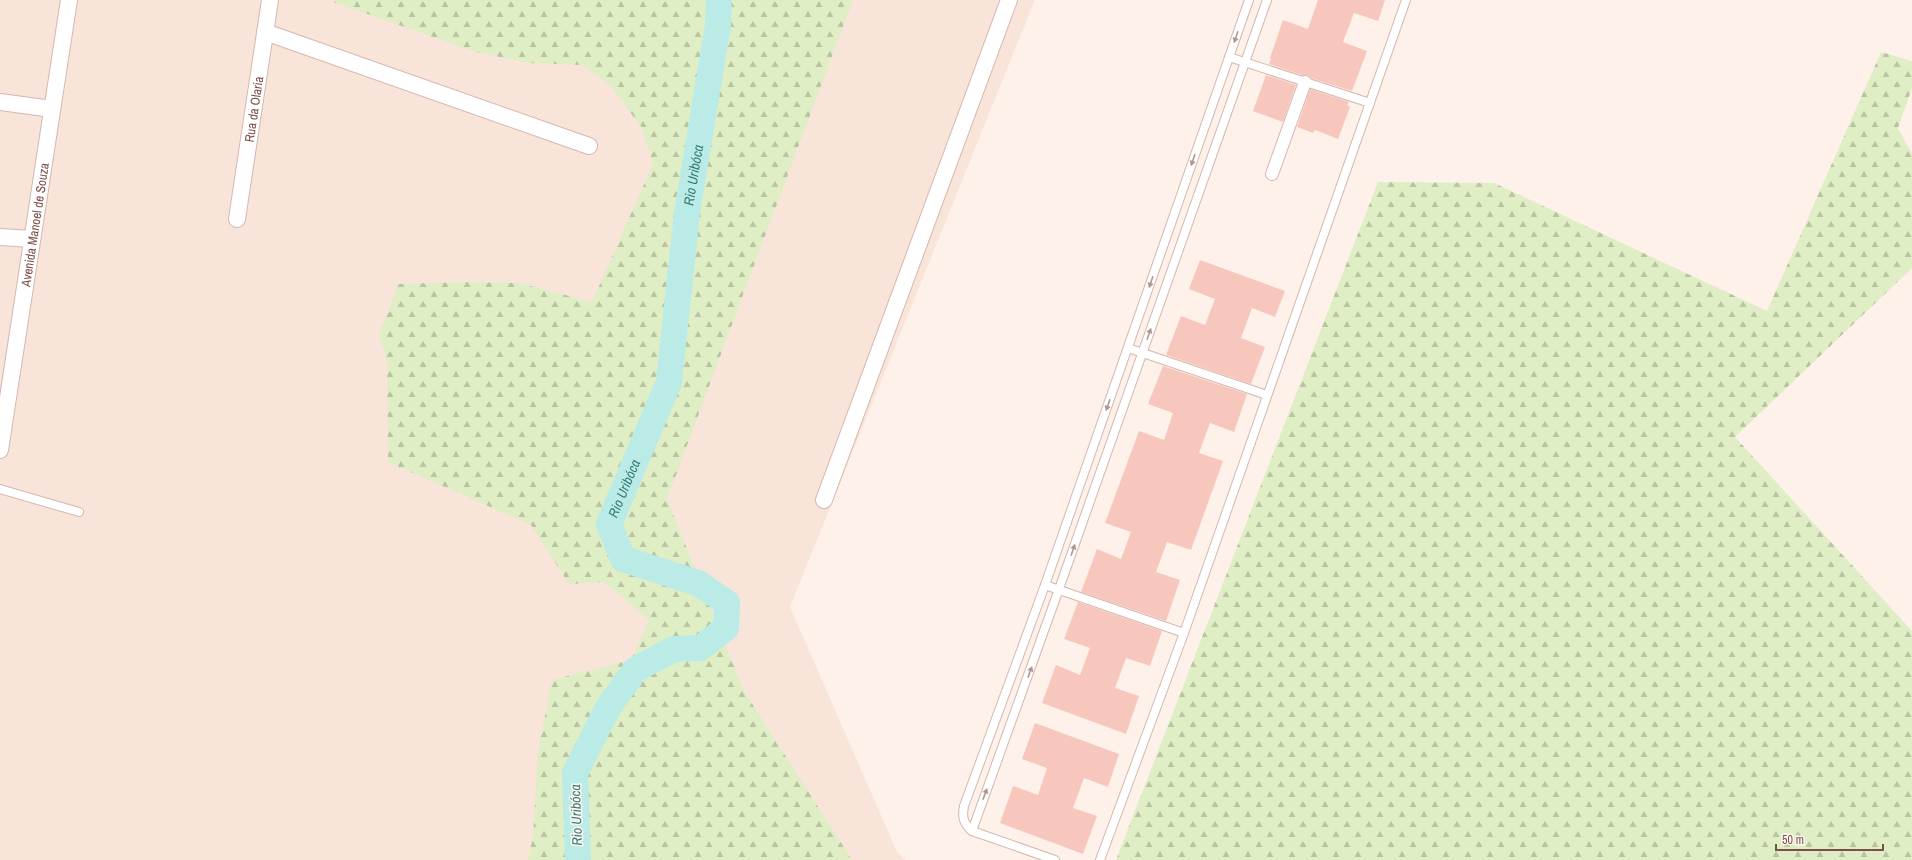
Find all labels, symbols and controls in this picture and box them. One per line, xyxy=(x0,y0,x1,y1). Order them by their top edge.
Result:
one-way arrow xyxy=(1233,31,1239,43)
street label: Rua da Olaria xyxy=(240,75,267,143)
water label: Rio Uribóca xyxy=(679,143,707,207)
one-way arrow xyxy=(1190,154,1196,166)
street label: Avenida Manoel de Souza xyxy=(17,161,52,289)
one-way arrow xyxy=(1147,277,1153,289)
one-way arrow xyxy=(1147,328,1153,340)
one-way arrow xyxy=(1105,399,1111,411)
water label: Rio Uribóca xyxy=(604,457,644,520)
one-way arrow xyxy=(1071,543,1077,555)
one-way arrow xyxy=(1027,665,1033,677)
water label: Rio Uribóca xyxy=(566,784,586,846)
one-way arrow xyxy=(983,788,989,800)
scale bar xyxy=(1776,826,1883,852)
text: 50 m xyxy=(1782,832,1804,848)

